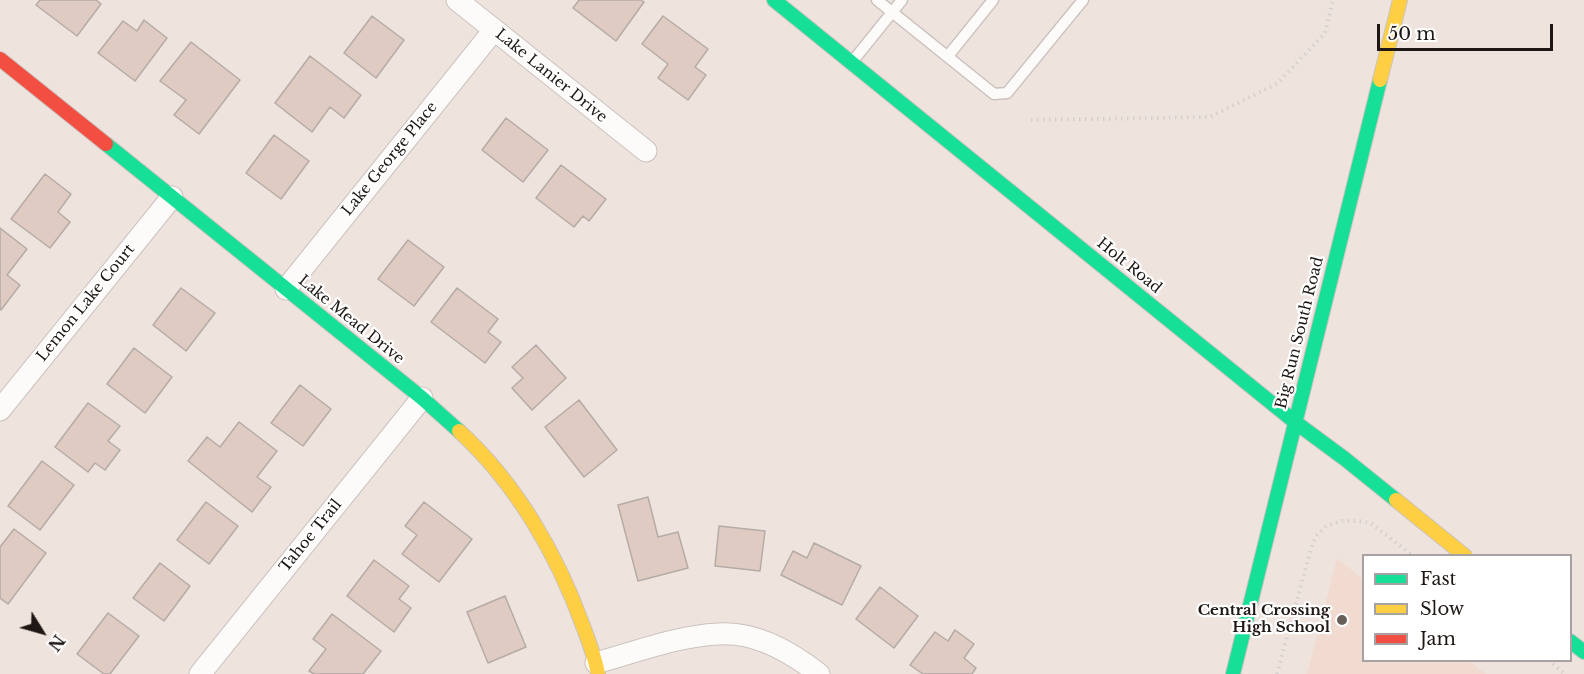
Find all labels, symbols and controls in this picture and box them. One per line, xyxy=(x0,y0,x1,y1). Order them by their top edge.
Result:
scale bar xyxy=(1380,12,1556,50)
text: 50 m xyxy=(1388,23,1436,45)
street label: Lake Lanier Drive xyxy=(492,25,610,127)
street label: Lake George Place xyxy=(339,98,441,220)
street label: Holt Road xyxy=(1093,234,1165,298)
street label: Lemon Lake Court xyxy=(33,241,139,365)
street label: Big Run South Road xyxy=(1272,255,1328,411)
street label: Lake Mead Drive xyxy=(294,272,408,368)
street label: Tahoe Trail xyxy=(276,496,346,576)
legend xyxy=(1362,554,1572,662)
text: Fast xyxy=(1420,568,1456,590)
text: Slow xyxy=(1420,598,1464,620)
north arrow xyxy=(12,602,72,662)
place label: Central Crossing High School xyxy=(1198,602,1330,637)
marker: Central Crossing High School xyxy=(1335,613,1349,627)
text: Jam xyxy=(1420,628,1456,650)
text: N xyxy=(44,631,69,655)

